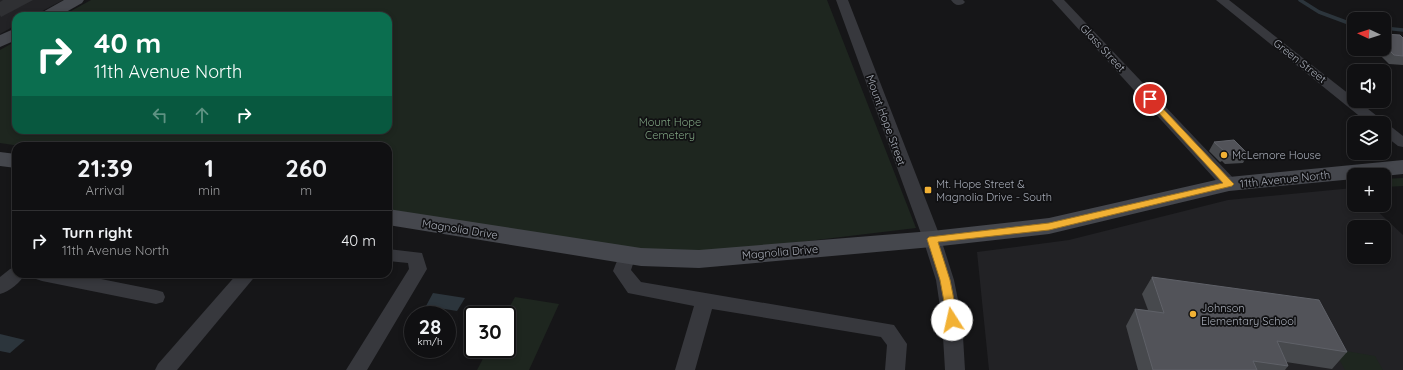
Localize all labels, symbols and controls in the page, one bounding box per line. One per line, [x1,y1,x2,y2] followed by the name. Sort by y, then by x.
[1347,12,1391,56] north arrow
[1347,12,1391,264] map controls
[1077,21,1129,75] street label: Glass Street
[94,25,161,60] text: 40 m
[28,28,80,80] icon: right
[1271,36,1330,86] street label: Green Street
[94,60,242,83] text: 11th Avenue North
[1347,64,1391,108] button: sound
[863,73,909,168] street label: Mount Hope Street
[1133,82,1167,116] pin
[1139,88,1161,110] icon: arrive
[149,104,171,126] icon: left
[191,104,213,126] icon: ahead
[233,104,255,126] icon: right
[639,115,701,142] park label: Mount Hope Cemetery
[1347,116,1391,160] button: layers
[1232,148,1321,162] place label: McLemore House
[1219,150,1229,160] marker: McLemore House
[77,153,133,183] text: 21:39
[205,153,214,183] text: 1
[285,153,327,183] text: 260
[1239,167,1331,191] street label: 11th Avenue North
[1347,168,1391,212] button: +
[936,177,1052,204] place label: Mt. Hope Street & Magnolia Drive - South
[86,182,125,198] text: Arrival
[198,182,220,198] text: min
[300,182,312,198] text: m
[923,185,933,195] marker: Mt. Hope Street & Magnolia Drive - South
[421,216,499,242] street label: Magnolia Drive
[1347,220,1391,264] button: −
[62,223,133,242] text: Turn right
[28,230,50,252] icon: right
[341,231,376,250] text: 40 m
[62,242,169,258] text: 11th Avenue North
[741,242,819,262] street label: Magnolia Drive
[931,299,973,341] position arrow
[1201,301,1296,328] place label: Johnson Elementary School
[464,306,516,358] speed limit sign: 30
[1188,309,1198,319] marker: Johnson Elementary School
[419,314,441,339] text: 28
[417,335,443,348] text: km/h

